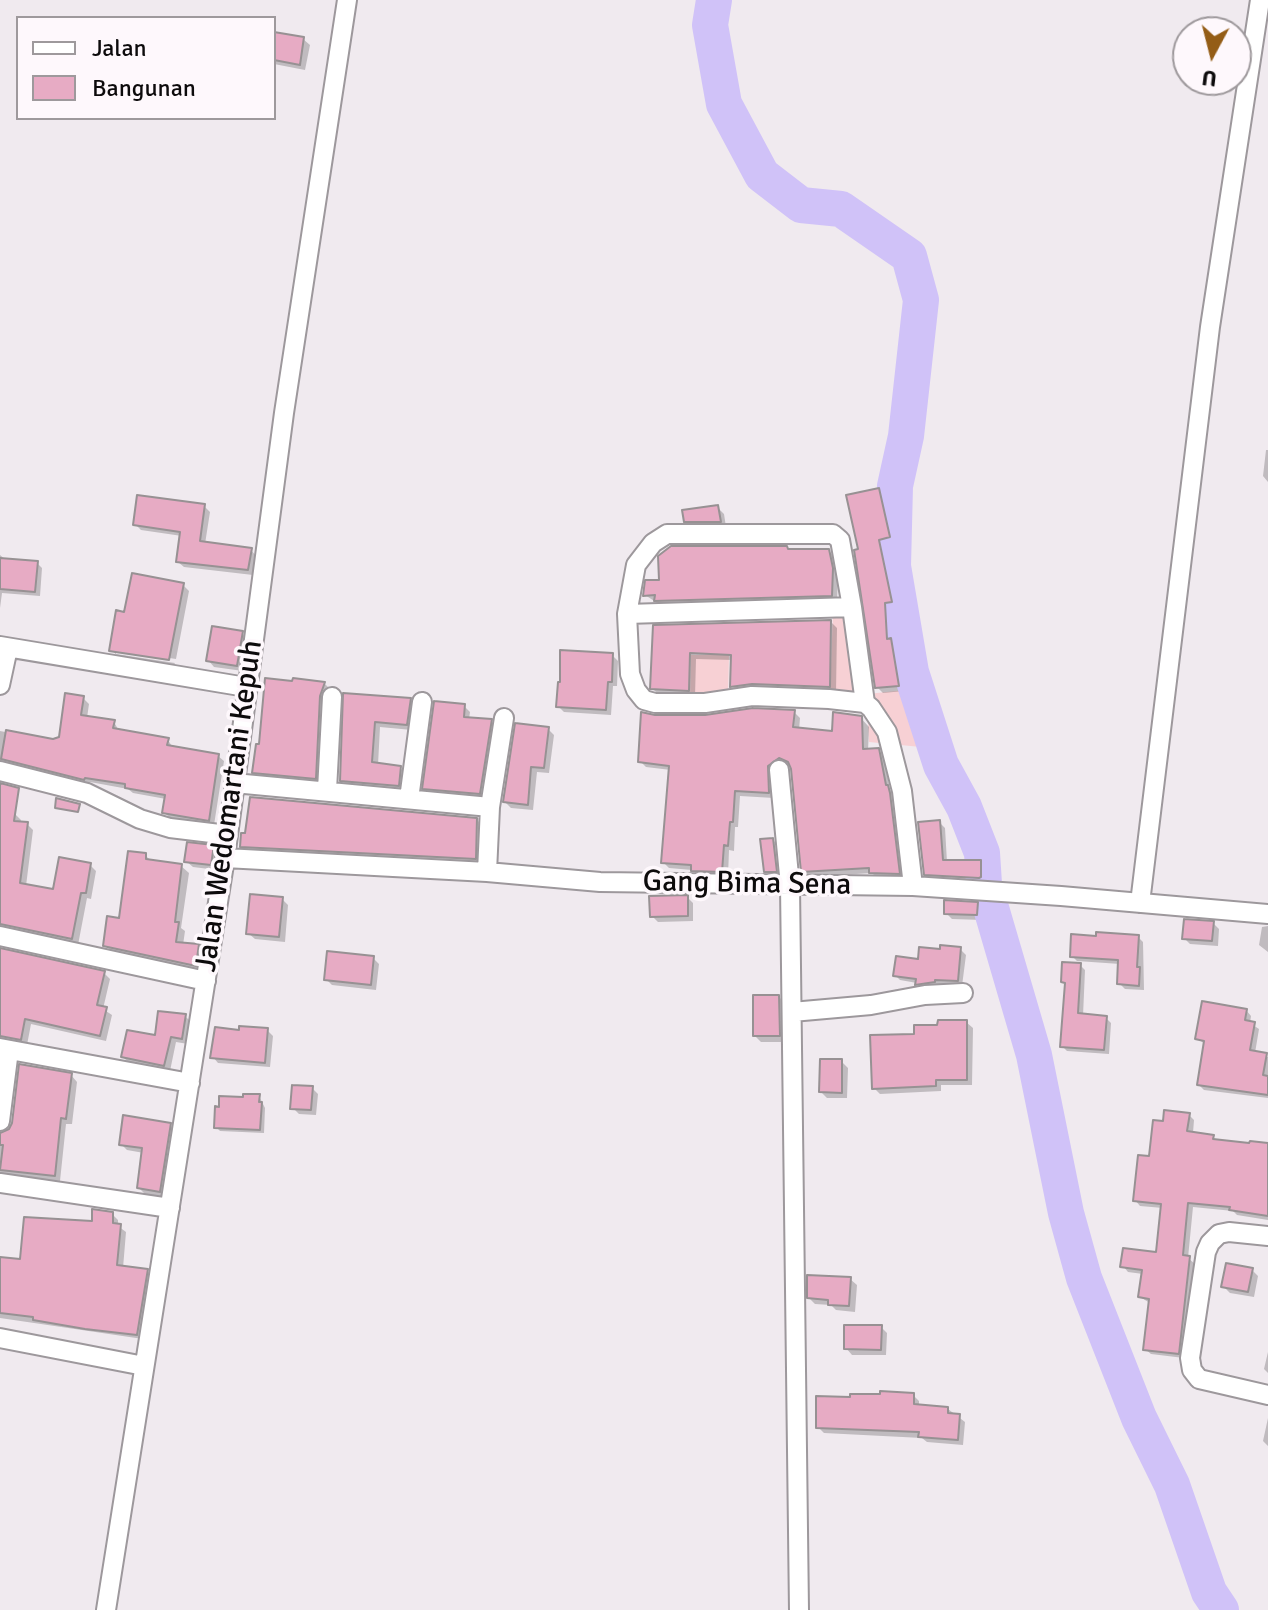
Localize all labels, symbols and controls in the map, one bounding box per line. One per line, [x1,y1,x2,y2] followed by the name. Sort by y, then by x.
[16,16,276,120] legend
[1172,16,1252,96] north arrow
[92,33,147,63] text: Jalan
[1200,64,1218,93] text: U
[92,73,196,103] text: Bangunan
[189,638,271,974] street label: Jalan Wedomartani Kepuh
[642,864,852,904] street label: Gang Bima Sena

